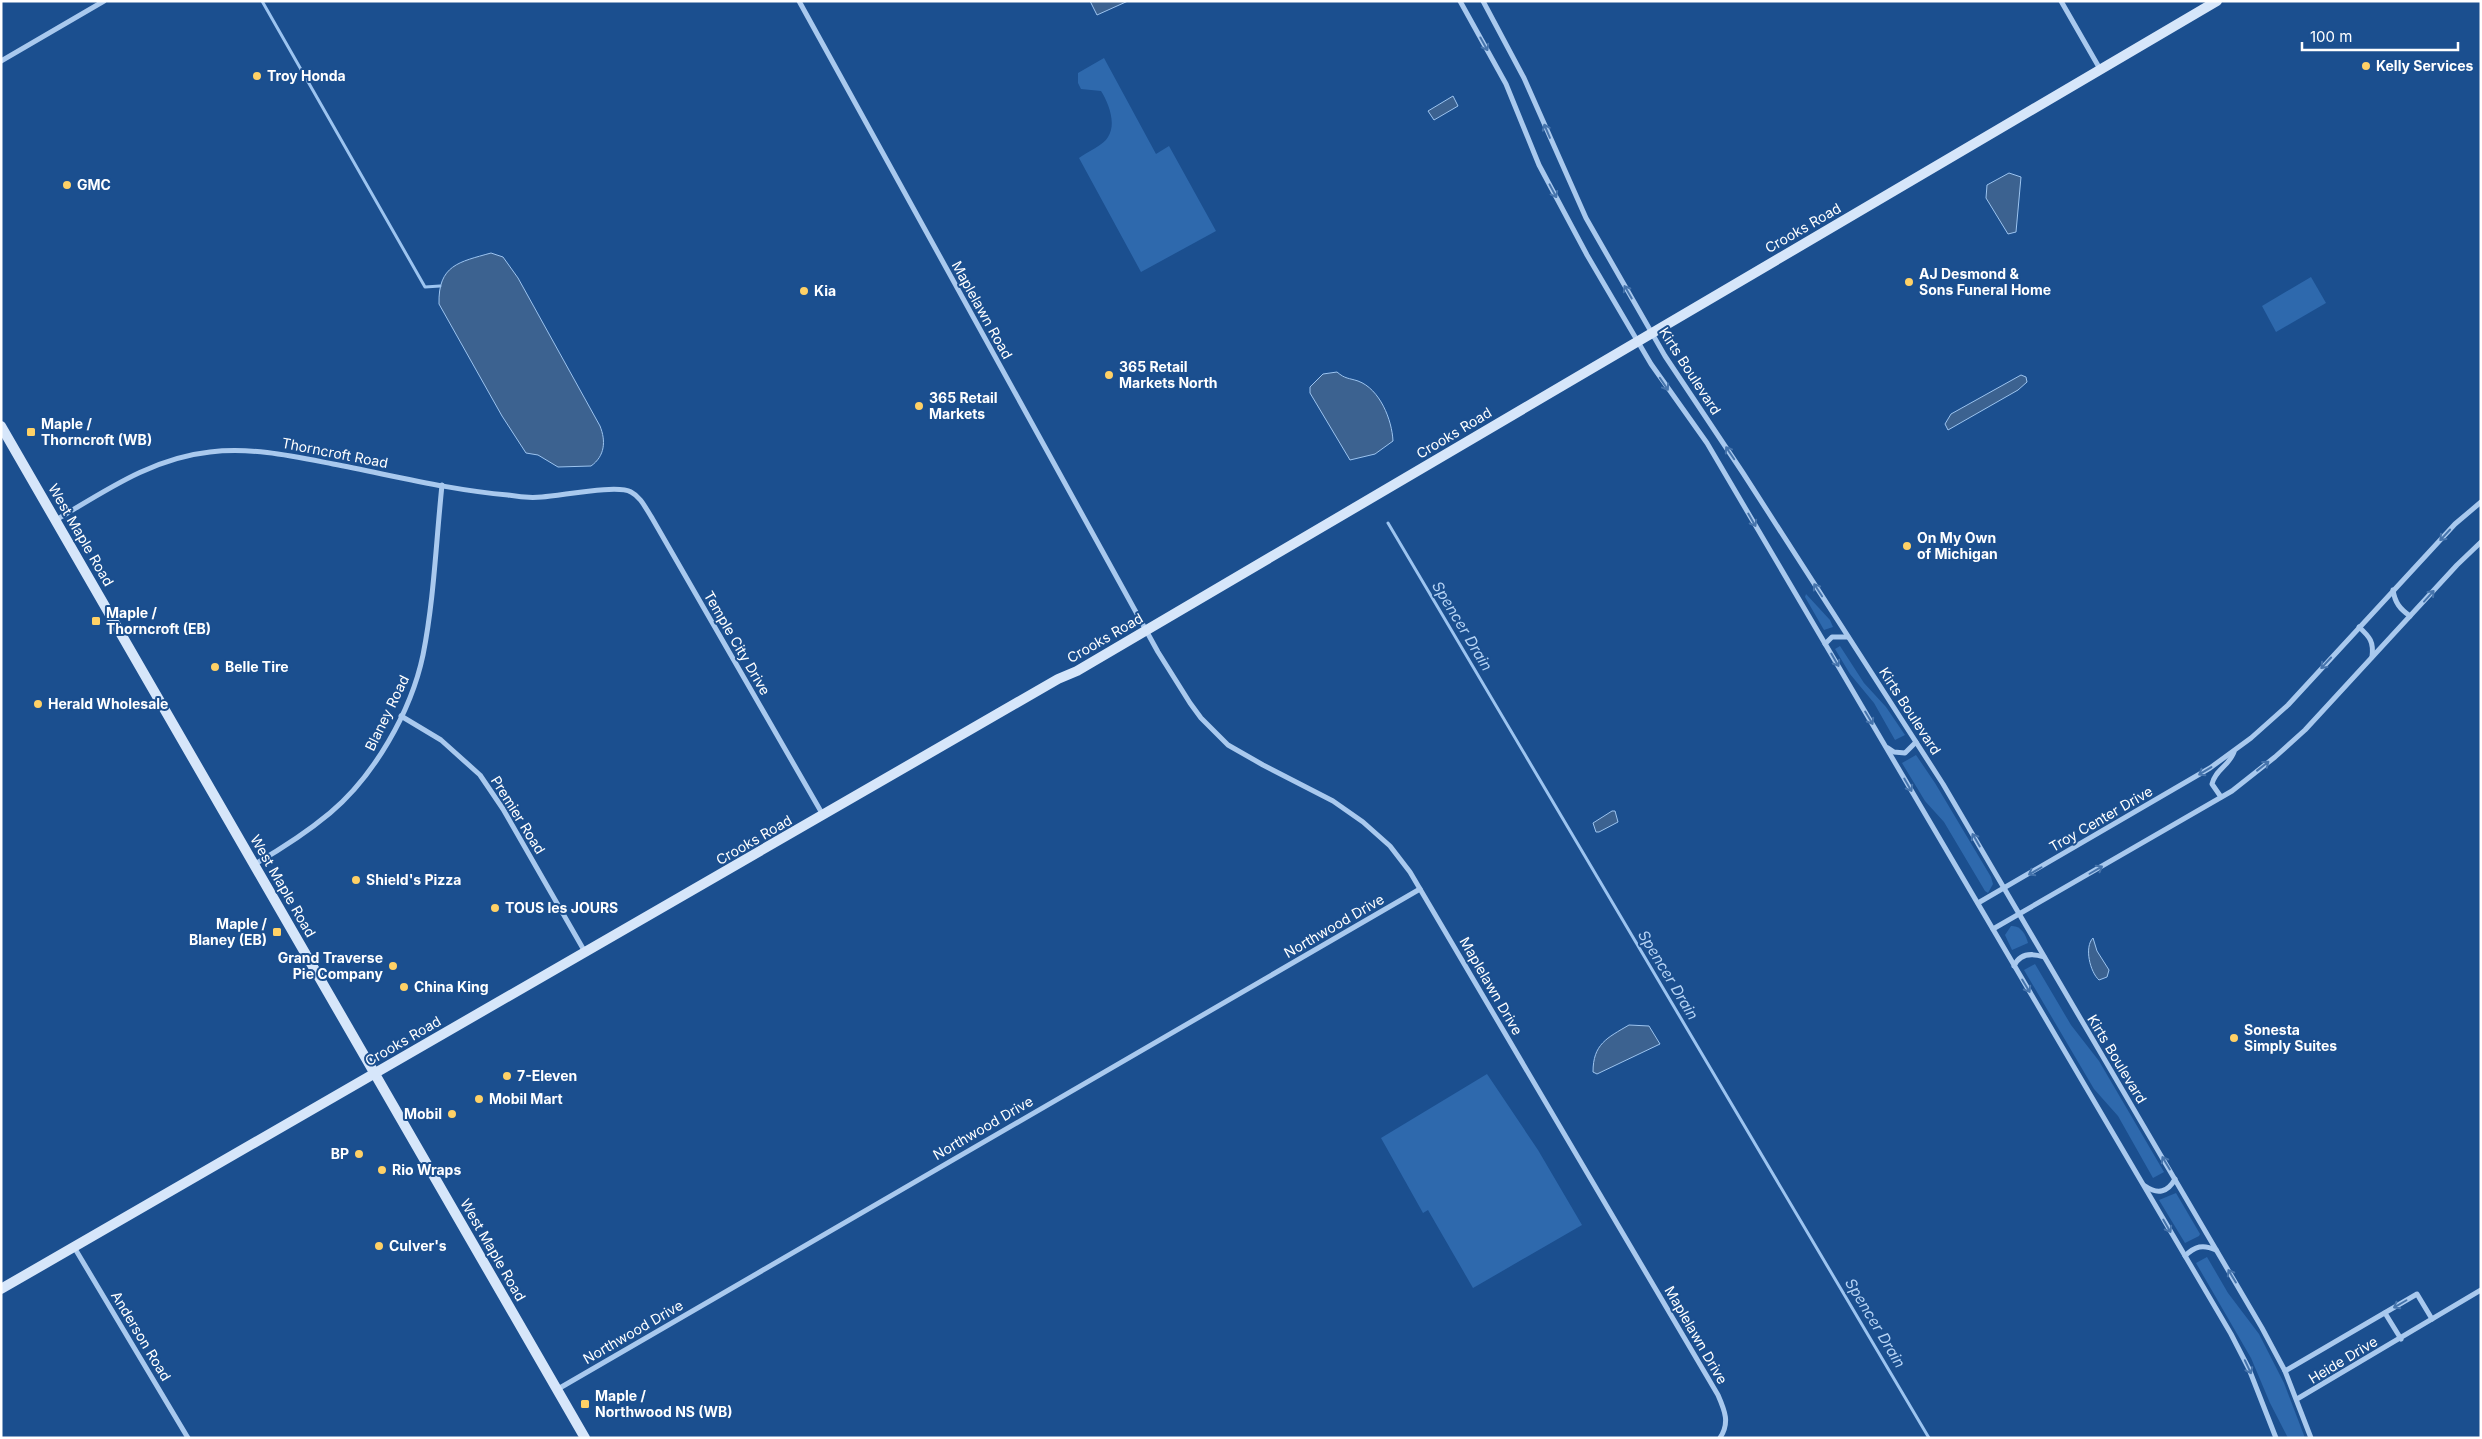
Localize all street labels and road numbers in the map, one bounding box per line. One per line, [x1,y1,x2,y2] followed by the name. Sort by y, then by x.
[1762,199,1844,256] street label: Crooks Road
[949,258,1016,362] street label: Maplelawn Road
[1656,324,1725,418] street label: Kirts Boulevard
[1413,403,1494,462] street label: Crooks Road
[281,434,390,471] street label: Thorncroft Road
[45,480,118,589] street label: West Maple Road
[701,588,774,698] street label: Temple City Drive
[1064,609,1146,666] street label: Crooks Road
[1876,664,1945,758] street label: Kirts Boulevard
[361,672,412,753] street label: Blaney Road
[488,773,549,857] street label: Premier Road
[2046,782,2155,855] street label: Troy Center Drive
[713,811,795,868] street label: Crooks Road
[247,831,320,940] street label: West Maple Road
[1281,890,1387,961] street label: Northwood Drive
[1456,934,1526,1038] street label: Maplelawn Drive
[2084,1011,2151,1106] street label: Kirts Boulevard
[362,1012,444,1069] street label: Crooks Road
[930,1092,1036,1163] street label: Northwood Drive
[457,1195,530,1304] street label: West Maple Road
[1661,1283,1731,1387] street label: Maplelawn Drive
[108,1288,175,1384] street label: Anderson Road
[580,1296,686,1367] street label: Northwood Drive
[2305,1332,2380,1387] street label: Heide Drive

